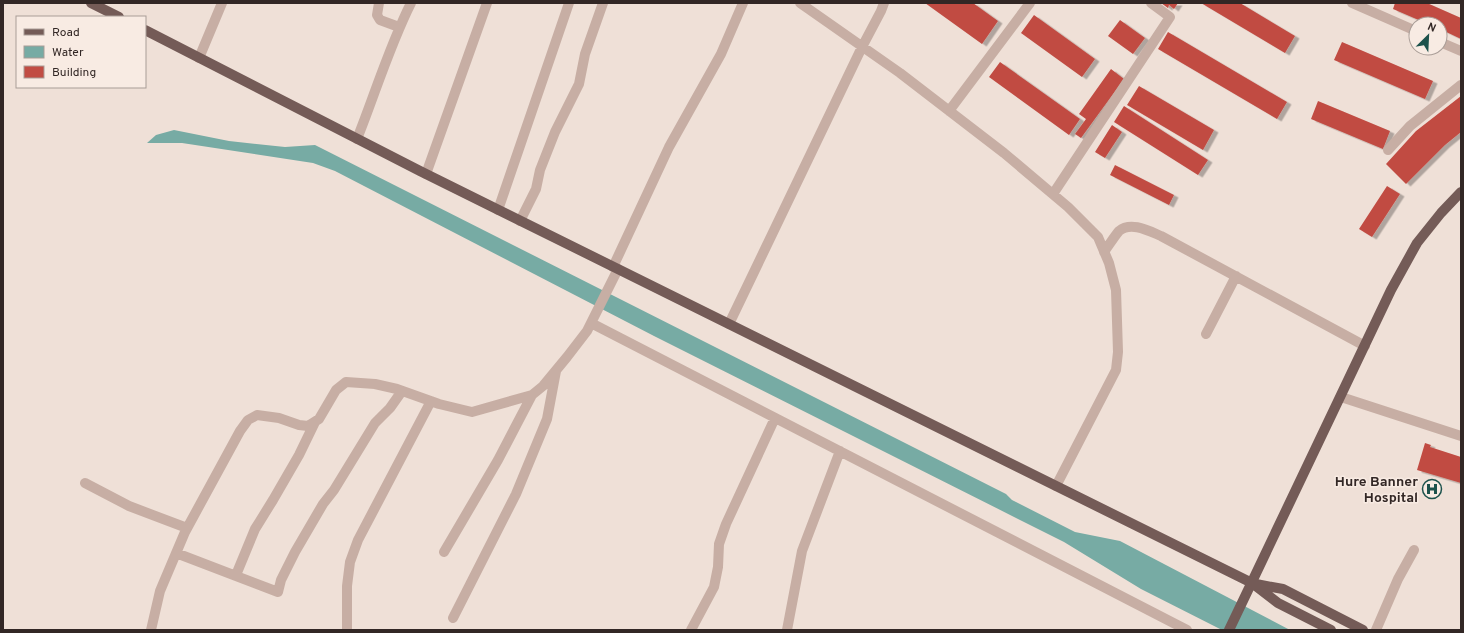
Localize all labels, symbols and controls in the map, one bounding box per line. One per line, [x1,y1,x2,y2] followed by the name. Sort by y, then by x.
[16,16,146,88] legend
[1408,16,1448,56] north arrow
[1425,20,1438,36] text: N
[52,25,80,41] text: Road
[52,45,84,61] text: Water
[52,65,96,81] text: Building
[1335,474,1418,507] place label: Hure Banner Hospital
[1421,478,1443,500] hospital icon: Hure Banner Hospital

